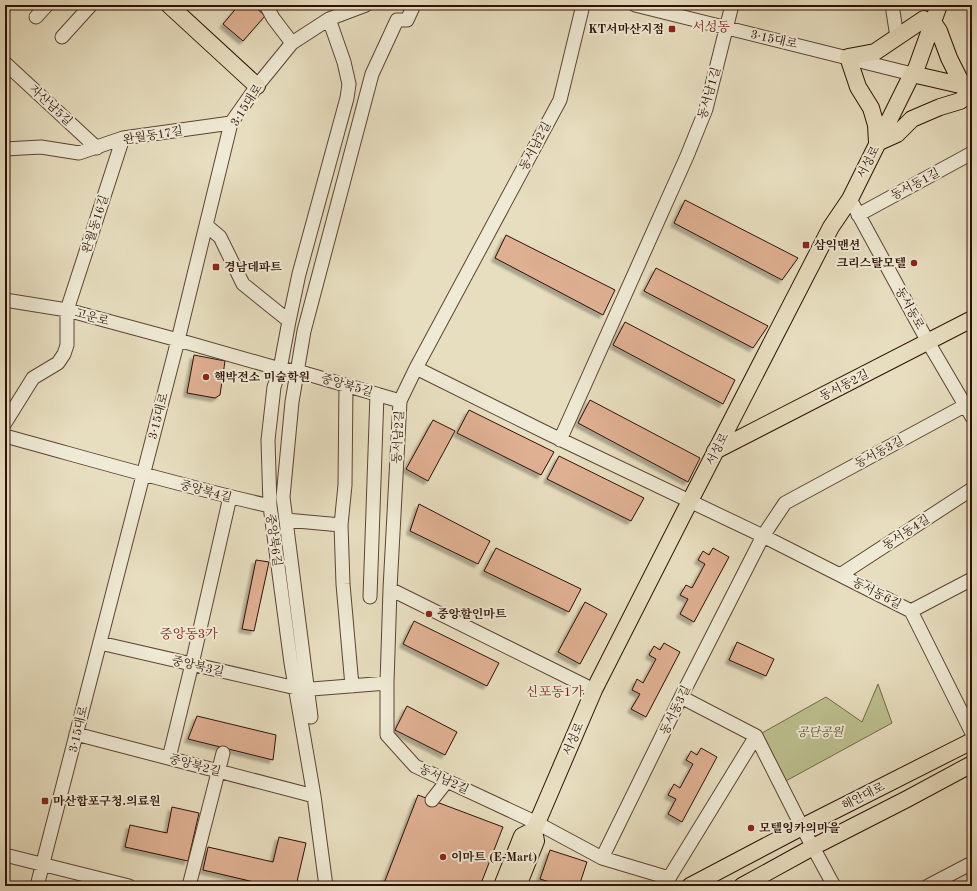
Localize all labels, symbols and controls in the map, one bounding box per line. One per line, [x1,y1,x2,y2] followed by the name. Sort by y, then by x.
[692,20,730,34] district label: 서성동
[588,22,664,36] place label: KT서마산지점
[667,24,677,34] marker: KT서마산지점
[749,28,799,51] street label: 3·15대로
[696,66,723,121] street label: 동서남1길
[27,82,75,128] street label: 자산남5길
[228,82,265,129] street label: 3·15대로
[517,120,554,173] street label: 동서남2길
[122,124,184,147] street label: 완월동17길
[855,143,882,181] street label: 서성로
[889,166,942,203] street label: 동서동1길
[80,193,111,255] street label: 완월동16길
[814,238,860,252] place label: 삼익맨션
[801,240,811,250] marker: 삼익맨션
[836,256,906,270] place label: 크리스탈모텔
[909,258,919,268] marker: 크리스탈모텔
[224,260,282,274] place label: 경남데파트
[211,262,221,272] marker: 경남데파트
[893,285,927,332] street label: 동서동로
[73,307,111,328] street label: 고운로
[818,368,871,403] street label: 동서동2길
[214,370,310,384] place label: 핵박전소 미술학원
[319,371,375,399] street label: 중앙북5길
[201,372,211,382] marker: 핵박전소 미술학원
[146,391,171,441] street label: 3·15대로
[391,410,406,464] street label: 동서남2길
[704,430,731,468] street label: 서성로
[853,434,906,471] street label: 동서동3길
[178,477,234,505] street label: 중앙북4길
[880,512,932,552] street label: 동서동4길
[263,513,285,567] street label: 중앙북6길
[850,576,903,611] street label: 동서동6길
[437,607,507,621] place label: 중앙할인마트
[424,609,434,619] marker: 중앙할인마트
[160,627,218,641] district label: 중앙동3가
[170,653,226,679] street label: 중앙북3길
[658,683,693,737] street label: 동서동3길
[526,685,584,699] district label: 신포동1가
[66,704,91,754] street label: 3·15대로
[561,720,586,758] street label: 서성로
[797,725,845,739] park label: 공단공원
[167,751,223,779] street label: 중앙북2길
[417,762,471,797] street label: 동서남2길
[840,780,887,813] street label: 해안대로
[53,794,161,808] place label: 마산합포구청.의료원
[40,796,50,806] marker: 마산합포구청.의료원
[759,821,841,835] place label: 모텔잉카의마을
[746,823,756,833] marker: 모텔잉카의마을
[451,850,537,864] place label: 이마트 (E-Mart)
[438,852,448,862] marker: 이마트 (E-Mart)

